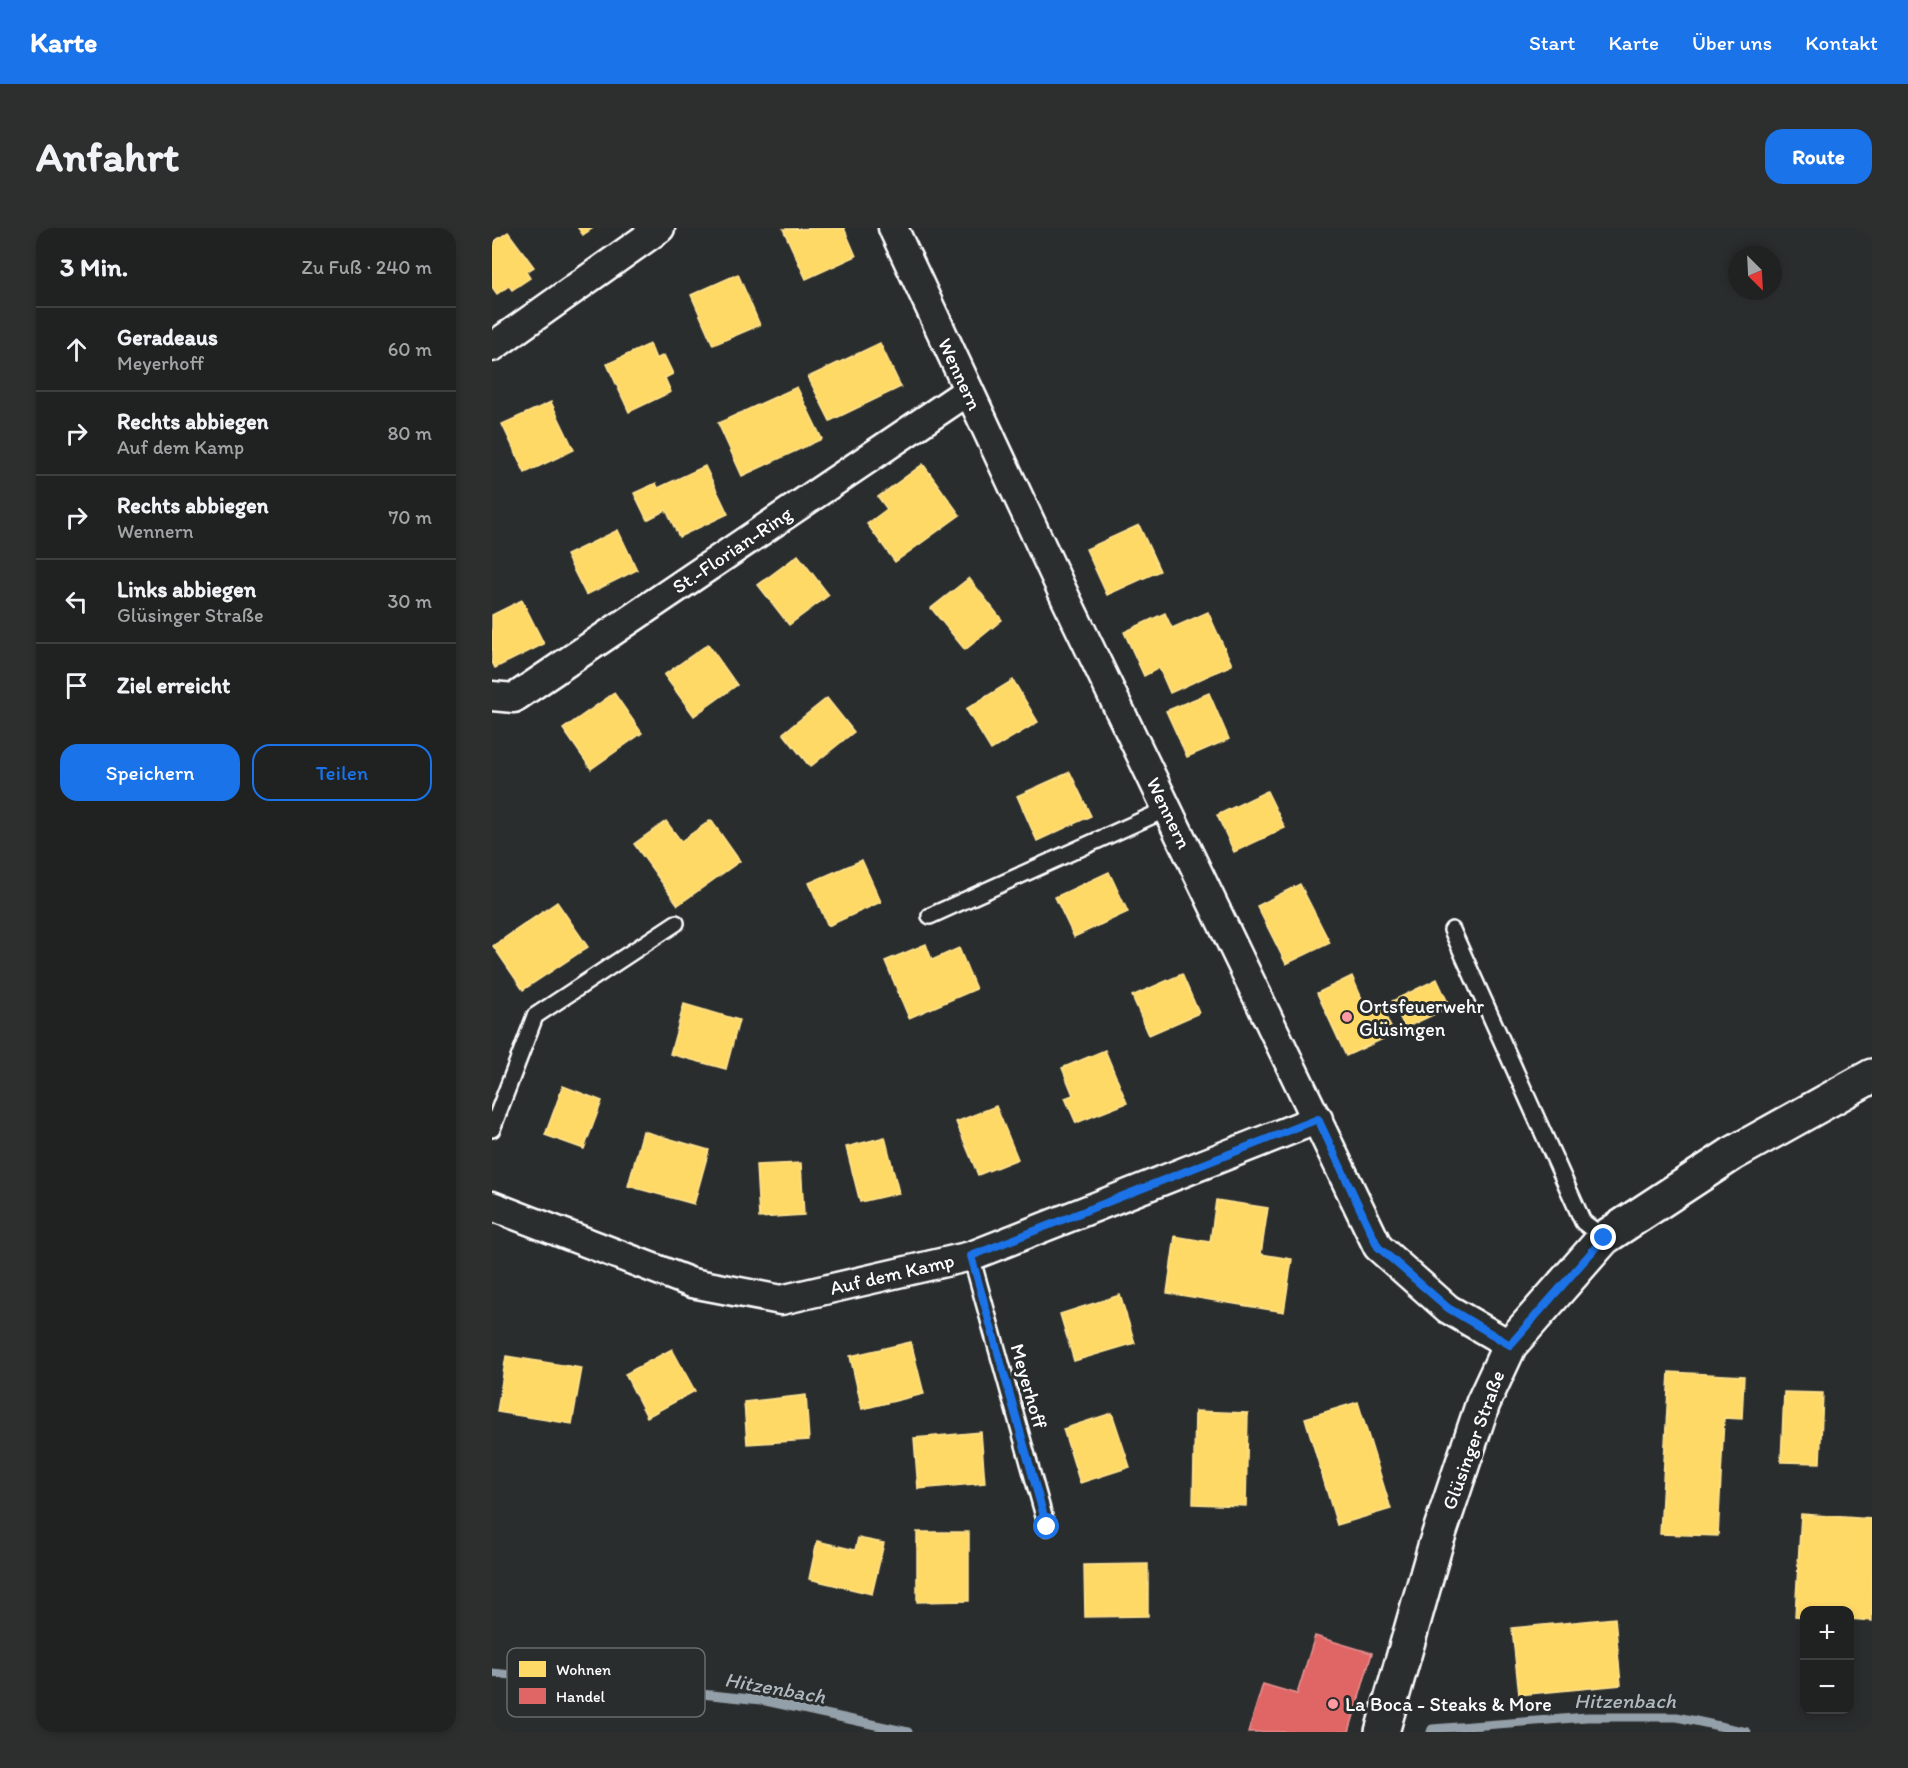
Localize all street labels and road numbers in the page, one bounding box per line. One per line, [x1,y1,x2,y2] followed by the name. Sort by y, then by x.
[933,334,987,414] street label: Wennern
[668,501,797,599] street label: St.-Florian-Ring
[1141,773,1197,853] street label: Wennern
[827,1248,957,1300] street label: Auf dem Kamp
[1005,1341,1053,1432] street label: Meyerhoff
[1437,1367,1509,1513] street label: Glüsinger Straße

